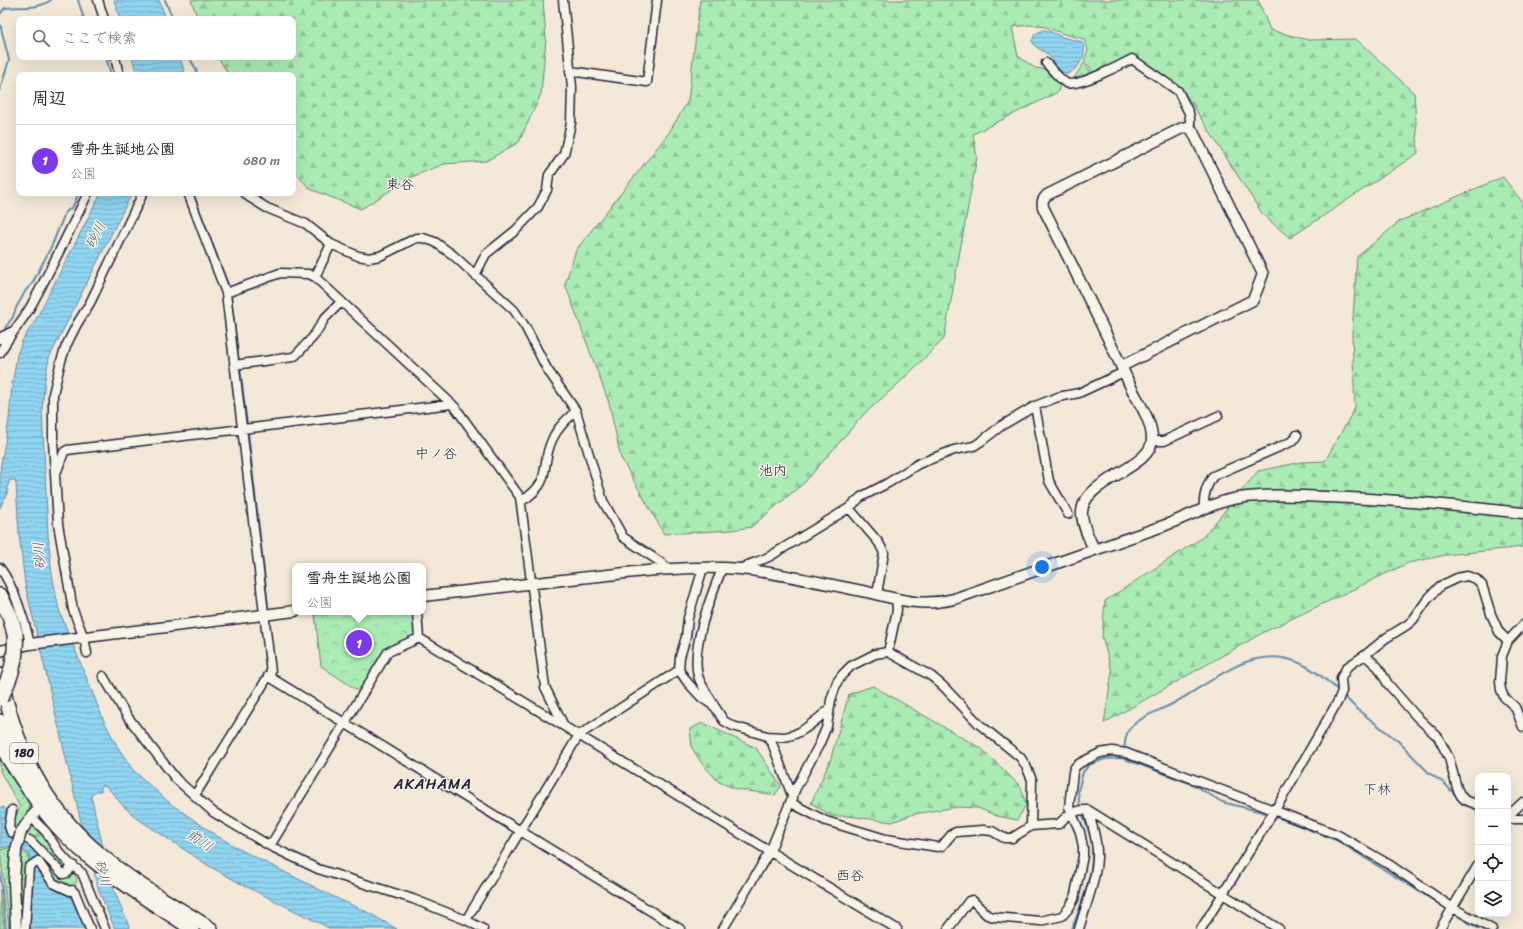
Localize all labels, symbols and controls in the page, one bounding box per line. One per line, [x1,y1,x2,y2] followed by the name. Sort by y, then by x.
[16,16,296,60] search box
[62,25,137,51] text: ここで検索
[30,27,52,49] icon: search
[32,83,66,113] text: 周辺
[70,136,175,162] text: 雪舟生誕地公園
[42,149,48,172] text: 1
[243,149,280,172] text: 680 m
[70,162,96,185] text: 公園
[386,172,414,197] district label: 東谷
[78,217,113,253] water label: 砂川
[415,441,457,466] district label: 中ノ谷
[759,458,787,483] district label: 池内
[26,541,53,571] water label: 砂川
[1032,557,1052,577] your location
[292,563,426,615] popup
[306,565,412,591] text: 雪舟生誕地公園
[306,591,333,614] text: 公園
[346,628,372,658] pin: 1
[10,743,38,763] road number: 180
[393,771,472,797] district label: AKAHAMA
[1475,773,1511,917] map controls
[1475,773,1511,809] button: +
[1363,777,1391,802] district label: 下林
[1475,809,1511,845] button: −
[181,822,218,859] water label: 前川
[1475,845,1511,881] button: locate
[87,857,118,890] water label: 砂川
[836,863,864,888] district label: 西谷
[1475,881,1511,917] button: layers

